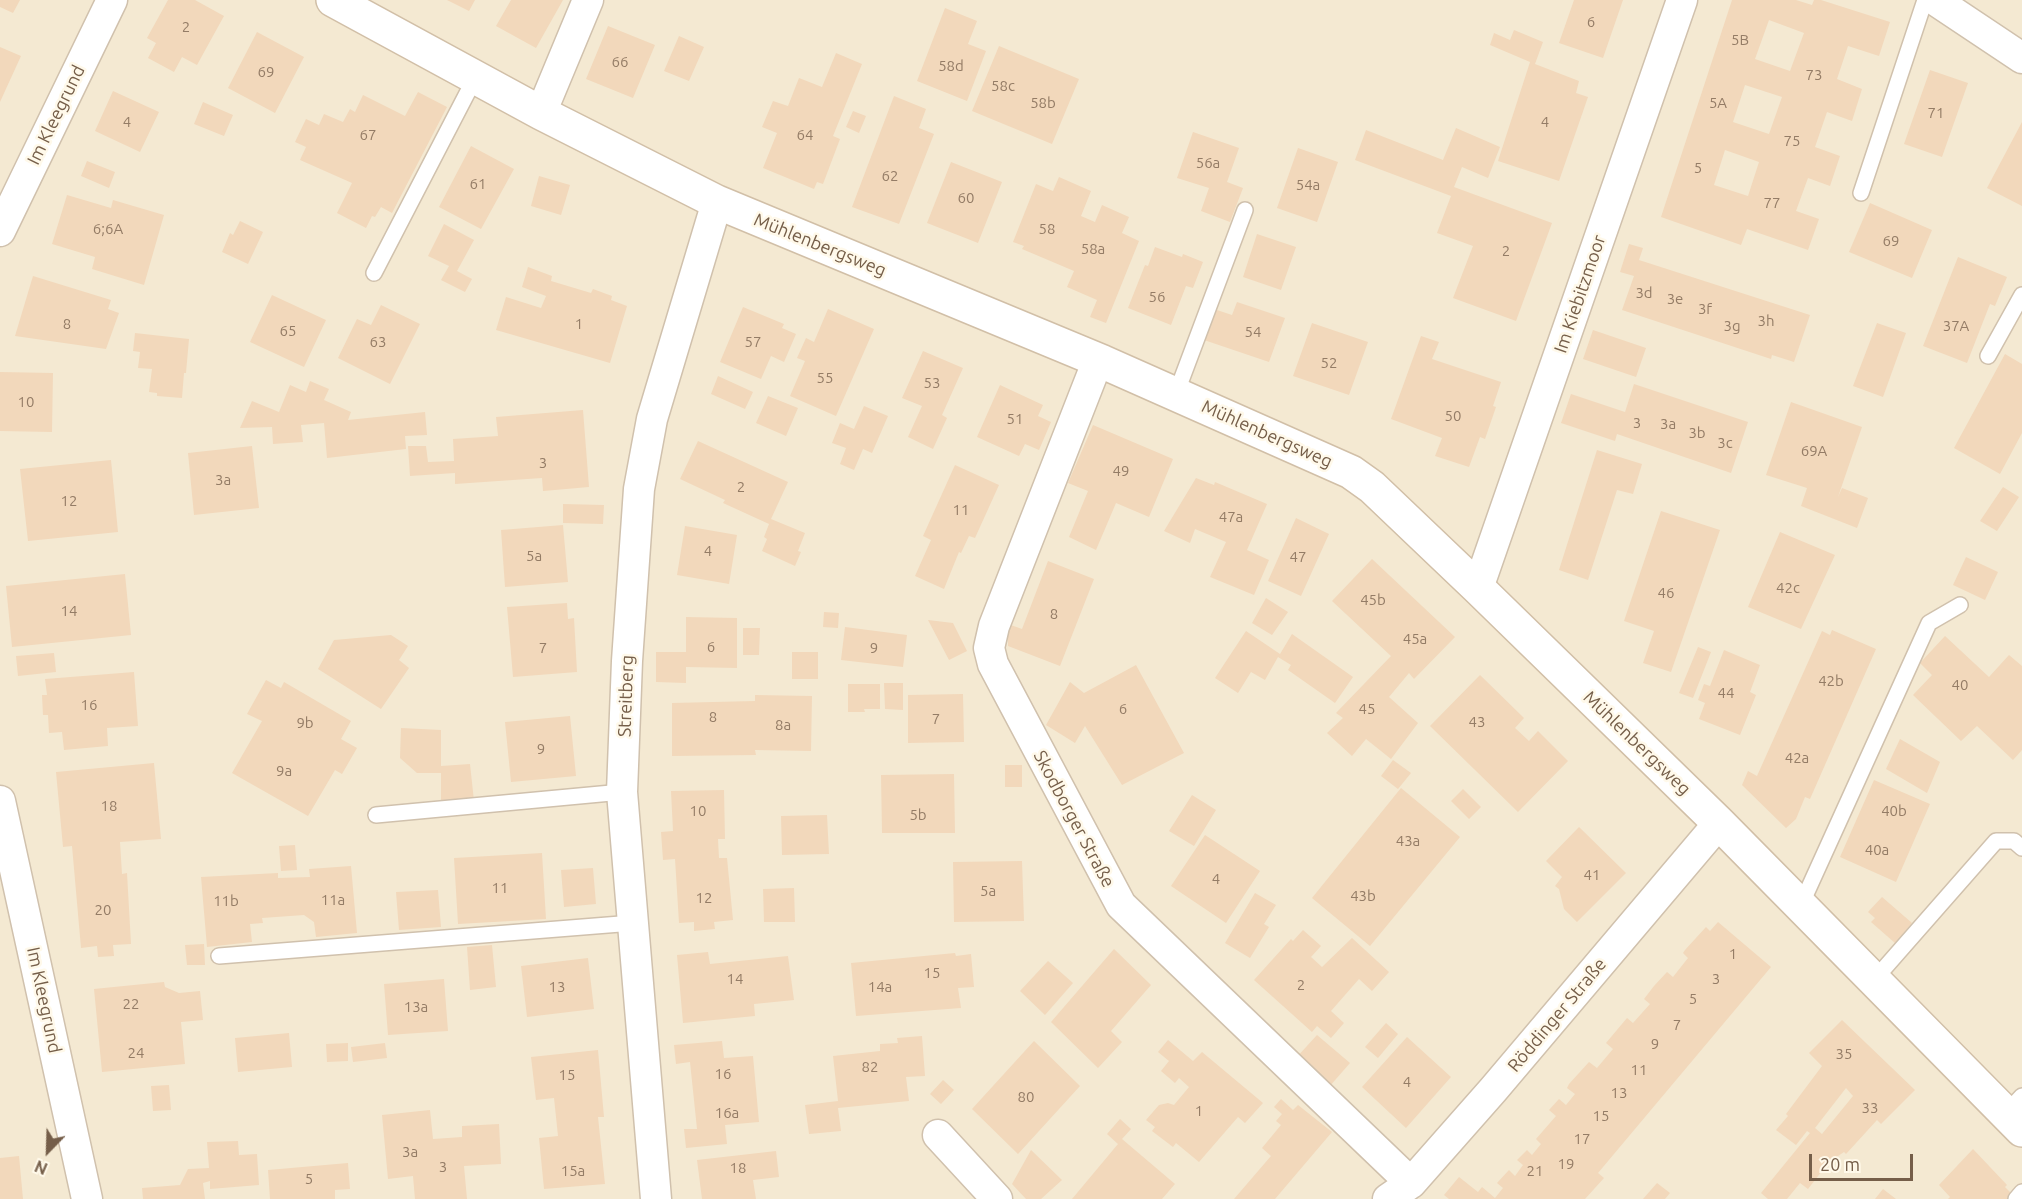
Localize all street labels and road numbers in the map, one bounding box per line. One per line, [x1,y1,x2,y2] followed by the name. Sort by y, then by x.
[23,62,89,168] street label: Im Kleegrund
[751,209,889,281] street label: Mühlenbergsweg
[1550,232,1610,356] street label: Im Kiebitzmoor
[1198,396,1336,472] street label: Mühlenbergsweg
[614,654,638,738] street label: Streitberg
[1579,686,1695,800] street label: Mühlenbergsweg
[1029,747,1119,891] street label: Skodborger Straße
[22,945,66,1055] street label: Im Kleegrund
[1503,954,1611,1076] street label: Röddinger Straße

